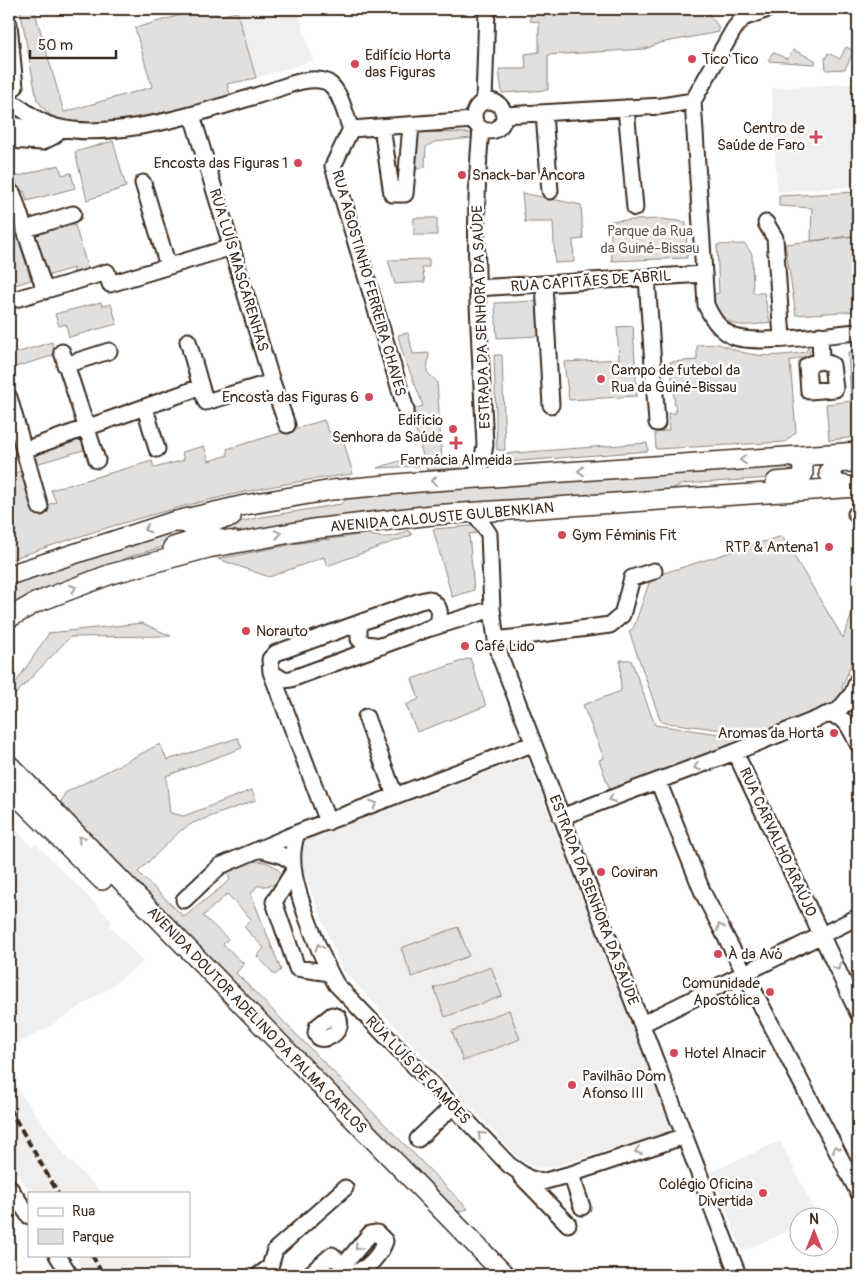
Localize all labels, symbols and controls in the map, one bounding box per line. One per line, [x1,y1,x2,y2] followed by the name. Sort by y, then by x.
[30,28,116,60] scale bar
[38,36,73,55] text: 50 m
[365,46,451,82] place label: Edifício Horta das Figuras
[702,50,759,69] place label: Tico Tico
[686,53,698,65] marker: Tico Tico
[349,58,361,70] marker: Edifício Horta das Figuras
[717,119,806,155] place label: Centro de Saúde de Faro
[809,130,823,144] marker: Centro de Saúde de Faro
[154,154,288,173] place label: Encosta das Figuras 1
[292,157,304,169] marker: Encosta das Figuras 1
[472,166,585,185] place label: Snack-bar Âncora
[327,168,410,398] street label: RUA AGOSTINHO FERREIRA CHAVES
[456,169,468,181] marker: Snack-bar Âncora
[205,186,272,354] street label: RUA LUÍS MASCARENHAS
[468,205,495,429] street label: ESTRADA DA SENHORA DA SAÚDE
[600,222,700,258] park label: Parque da Rua da Guiné-Bissau
[510,266,672,297] street label: RUA CAPITÃES DE ABRIL
[611,361,740,397] place label: Campo de futebol da Rua da Guiné-Bissau
[595,373,607,385] marker: Campo de futebol da Rua da Guiné-Bissau
[222,388,359,407] place label: Encosta das Figuras 6
[363,391,375,403] marker: Encosta das Figuras 6
[332,411,444,447] place label: Edificio Senhora da Saúde
[447,423,459,435] marker: Edificio Senhora da Saúde
[450,437,462,449] marker: Farmácia Almeida
[400,451,512,470] place label: Farmácia Almeida
[739,455,747,466] one-way arrow
[577,466,585,477] one-way arrow
[430,475,438,486] one-way arrow
[329,498,555,537] street label: AVENIDA CALOUSTE GULBENKIAN
[143,523,152,534] one-way arrow
[572,526,678,545] place label: Gym Féminis Fit
[556,529,568,541] marker: Gym Féminis Fit
[273,530,282,540] one-way arrow
[725,538,819,557] place label: RTP & Antena1
[823,541,835,553] marker: RTP & Antena1
[68,584,77,594] one-way arrow
[256,622,308,641] place label: Norauto
[240,625,252,637] marker: Norauto
[475,637,535,656] place label: Café Lido
[459,640,471,652] marker: Café Lido
[718,724,824,743] place label: Aromas da Horta
[828,727,840,739] marker: Aromas da Horta
[693,761,701,771] one-way arrow
[735,765,820,920] street label: RUA CARVALHO ARAÚJO
[545,792,643,1008] street label: ESTRADA DA SENHORA DA SAÚDE
[609,793,617,803] one-way arrow
[369,800,378,810] one-way arrow
[78,836,87,845] one-way arrow
[611,863,658,882] place label: Coviran
[595,866,607,878] marker: Coviran
[143,903,371,1138] street label: AVENIDA DOUTOR ADELINO DA PALMA CARLOS
[716,923,726,932] one-way arrow
[315,943,325,952] one-way arrow
[728,945,783,964] place label: À da Avó
[712,948,724,960] marker: À da Avó
[830,962,841,971] one-way arrow
[682,974,761,1010] place label: Comunidade Apostólica
[764,986,776,998] marker: Comunidade Apostólica
[361,1012,474,1128] street label: RUA LUÍS DE CAMÕES
[684,1044,767,1063] place label: Hotel Alnacir
[668,1047,680,1059] marker: Hotel Alnacir
[582,1067,666,1103] place label: Pavilhão Dom Afonso III
[566,1079,578,1091] marker: Pavilhão Dom Afonso III
[478,1132,487,1141] one-way arrow
[635,1145,643,1155] one-way arrow
[832,1145,842,1154] one-way arrow
[659,1175,753,1211] place label: Colégio Oficina Divertida
[757,1187,769,1199] marker: Colégio Oficina Divertida
[28,1192,190,1256] legend
[72,1202,95,1221] text: Rua
[790,1206,840,1256] north arrow
[809,1211,819,1228] text: N
[72,1228,115,1247] text: Parque
[355,1241,364,1250] one-way arrow

